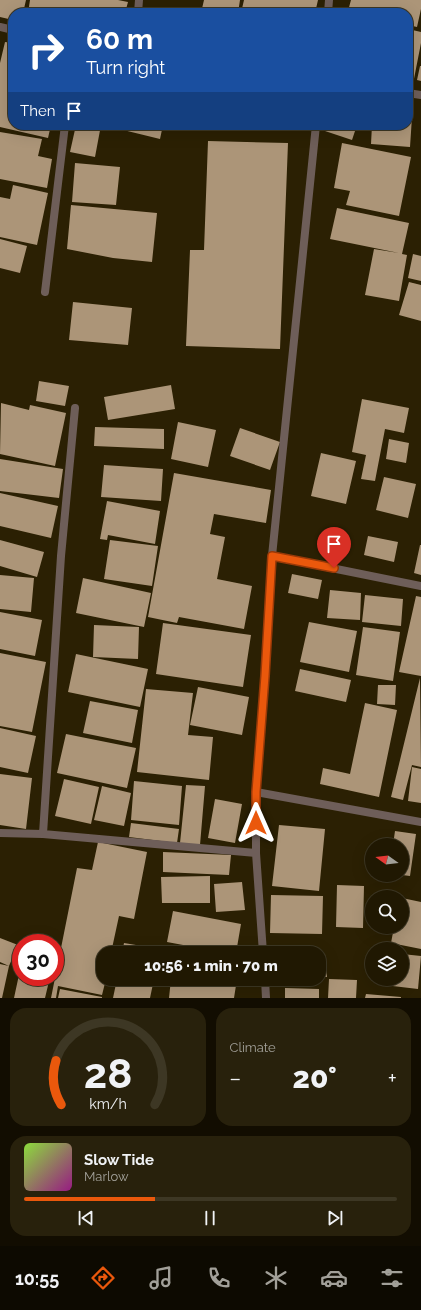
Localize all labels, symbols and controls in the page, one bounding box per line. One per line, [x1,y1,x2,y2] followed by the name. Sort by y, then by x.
[86,23,153,56] text: 60 m
[20,24,72,76] icon: right
[86,57,165,78] text: Turn right
[63,100,85,122] icon: arrive
[20,102,55,120] text: Then
[317,527,351,568] pin
[323,533,345,555] icon: arrive
[235,802,277,844] position arrow
[365,838,409,882] north arrow
[365,838,409,986] map controls
[365,890,409,934] button: search
[12,934,64,986] speed limit sign: 30
[365,942,409,986] button: layers
[144,957,278,975] text: 10:56 · 1 min · 70 m
[230,1040,276,1055] text: Climate
[83,1049,132,1098] text: 28
[293,1060,337,1095] text: 20°
[230,1065,241,1091] text: −
[388,1065,397,1091] text: +
[89,1096,127,1112] text: km/h
[84,1151,154,1169] text: Slow Tide
[84,1169,129,1184] text: Marlow
[75,1207,97,1229] icon: previous
[199,1207,221,1229] icon: pause
[324,1207,346,1229] icon: next
[89,1264,117,1292] icon: directions
[147,1264,175,1292] icon: music
[205,1264,233,1292] icon: phone
[262,1264,290,1292] icon: climate
[320,1264,348,1292] icon: car
[378,1264,406,1292] icon: filters
[15,1268,59,1289] text: 10:55

